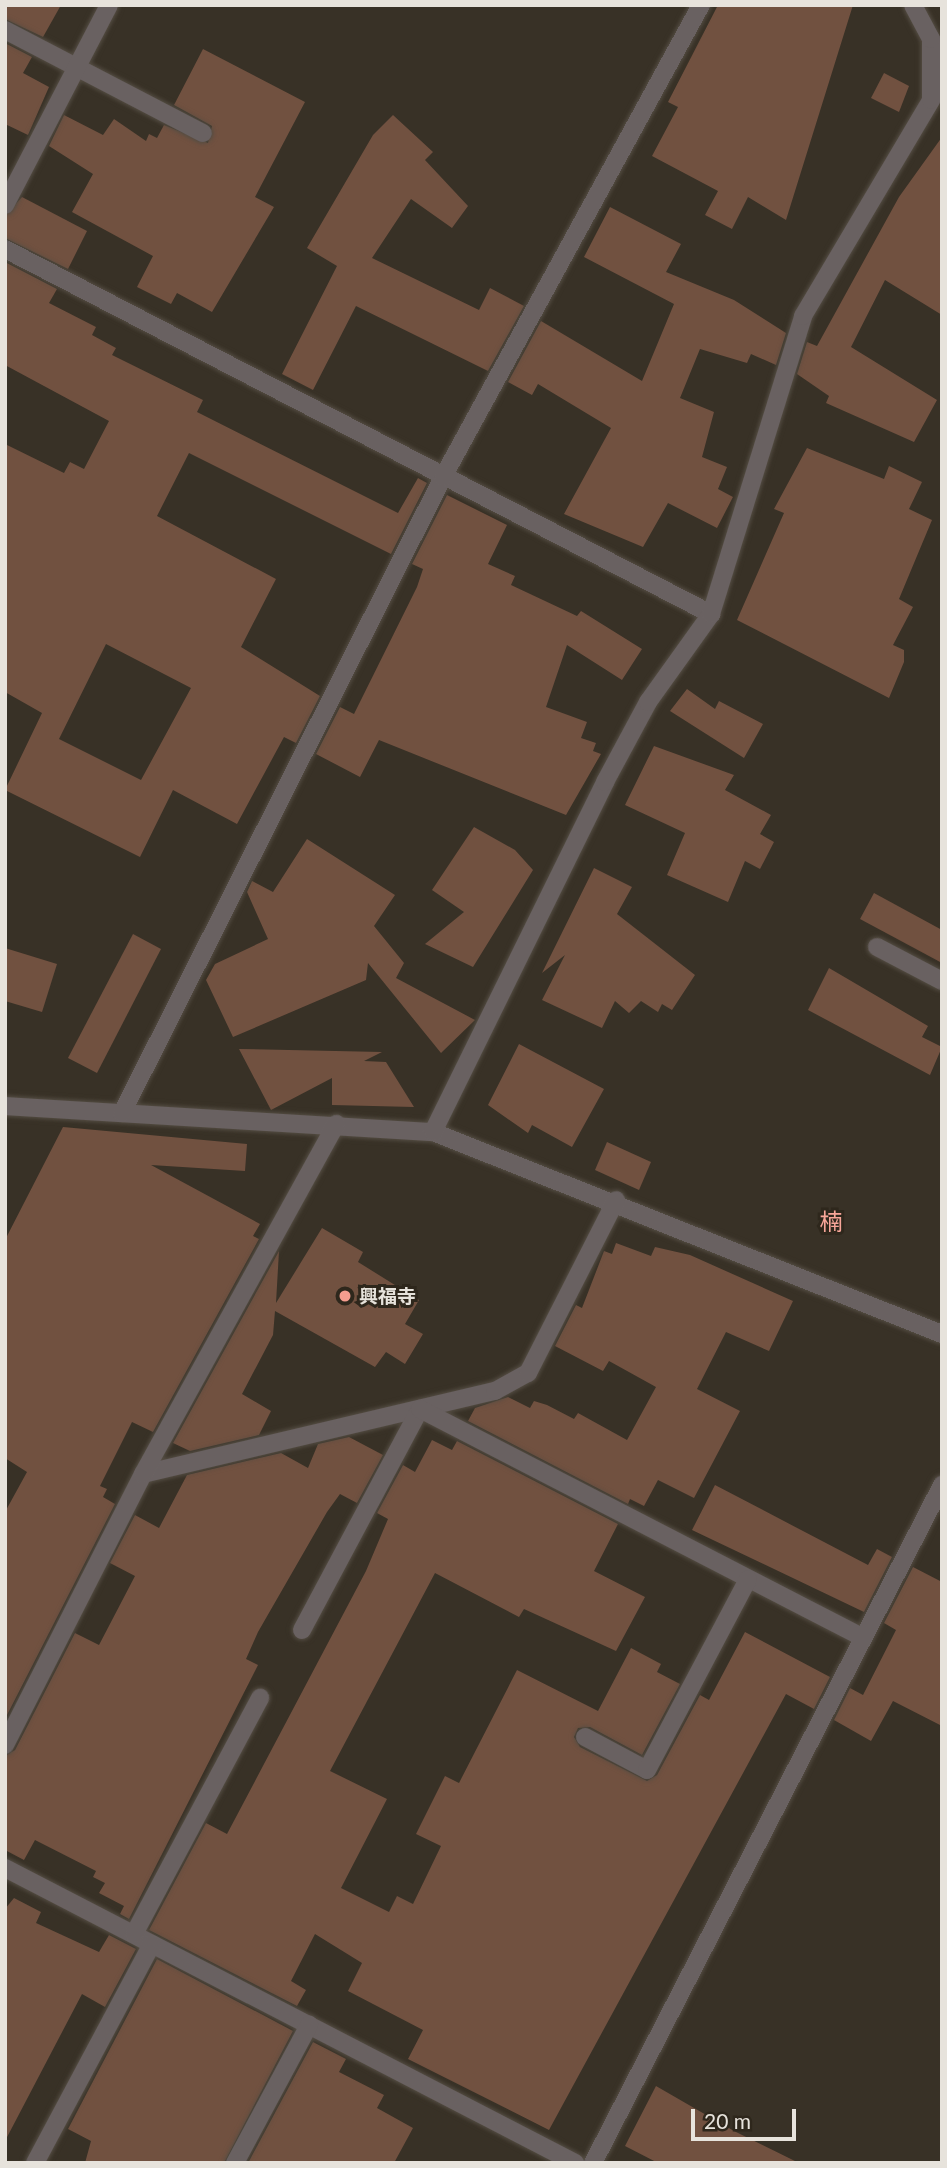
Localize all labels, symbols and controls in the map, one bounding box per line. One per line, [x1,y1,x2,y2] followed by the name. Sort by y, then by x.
[820,1207,842,1235] district label: 楠
[359,1285,416,1307] place label: 興福寺
[337,1288,353,1304] marker: 興福寺
[695,2094,800,2138] scale bar
[704,2108,751,2133] text: 20 m

